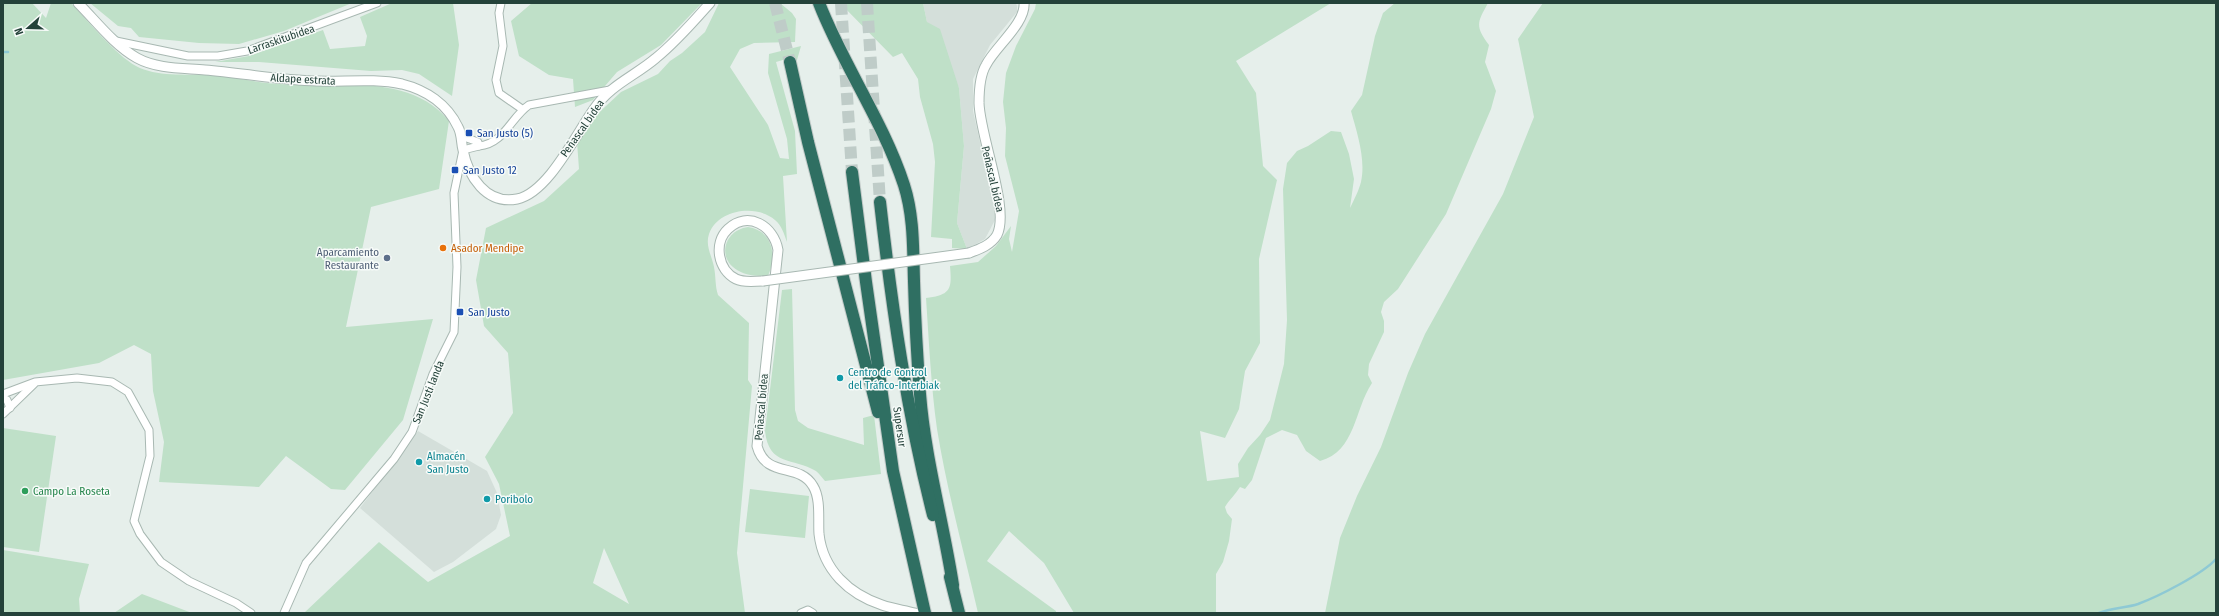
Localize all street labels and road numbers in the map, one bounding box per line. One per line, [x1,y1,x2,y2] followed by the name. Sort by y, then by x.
[246,22,316,57] street label: Larraskitubidea
[270,71,336,88] street label: Aldape estrata
[558,97,607,160] street label: Peñascal bidea
[979,145,1006,213] street label: Peñascal bidea
[410,359,447,426] street label: San Justi landa
[752,373,771,441] street label: Peñascal bidea
[890,406,909,448] street label: Supersur

